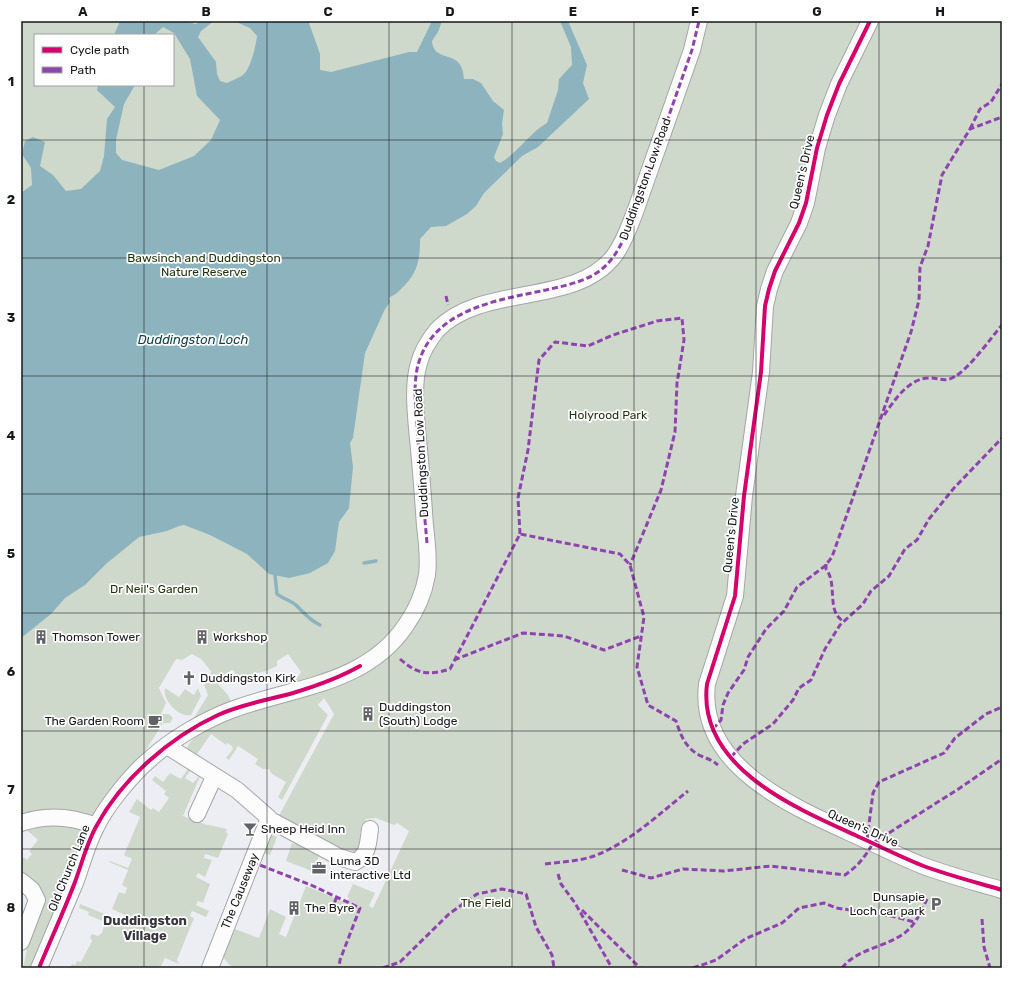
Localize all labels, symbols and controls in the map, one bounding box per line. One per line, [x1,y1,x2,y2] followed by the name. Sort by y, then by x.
[78,4,88,19] text: A
[201,4,211,19] text: B
[323,4,333,19] text: C
[445,4,455,19] text: D
[569,4,577,19] text: E
[691,4,699,19] text: F
[812,4,822,19] text: G
[935,4,945,19] text: H
[34,34,174,86] legend
[70,43,129,57] text: Cycle path
[70,63,96,77] text: Path
[8,74,14,89] text: 1
[616,116,674,242] street label: Duddingston Low Road
[787,133,817,211] street label: Queen's Drive
[7,192,15,207] text: 2
[127,251,281,279] park label: Bawsinch and Duddingston Nature Reserve
[7,310,16,325] text: 3
[138,332,248,348] water label: Duddingston Loch
[411,388,431,518] street label: Duddingston Low Road
[569,408,648,422] park label: Holyrood Park
[7,428,16,443] text: 4
[720,496,742,574] street label: Queen's Drive
[7,546,15,561] text: 5
[110,582,198,596] park label: Dr Neil's Garden
[33,629,49,645] building icon: Thomson Tower
[194,629,210,645] building icon: Workshop
[52,630,140,644] place label: Thomson Tower
[213,630,267,644] place label: Workshop
[7,664,16,679] text: 6
[181,670,197,686] church icon: Duddingston Kirk
[200,671,297,685] place label: Duddingston Kirk
[379,700,458,728] place label: Duddingston (South) Lodge
[360,706,376,722] building icon: Duddingston (South) Lodge
[147,713,163,729] cafe icon: The Garden Room
[45,714,144,728] place label: The Garden Room
[7,782,15,797] text: 7
[825,806,901,850] street label: Queen's Drive
[242,821,258,837] bar icon: Sheep Heid Inn
[45,822,93,913] street label: Old Church Lane
[261,822,345,836] place label: Sheep Heid Inn
[218,851,262,931] street label: The Causeway
[330,854,411,882] place label: Luma 3D interactive Ltd
[311,860,327,876] office icon: Luma 3D interactive Ltd
[850,890,926,918] place label: Dunsapie Loch car park
[461,896,511,910] park label: The Field
[928,896,944,912] parking icon: Dunsapie Loch car park
[7,900,16,915] text: 8
[286,900,302,916] building icon: The Byre
[305,901,355,915] place label: The Byre
[103,913,187,943] district label: Duddingston Village

